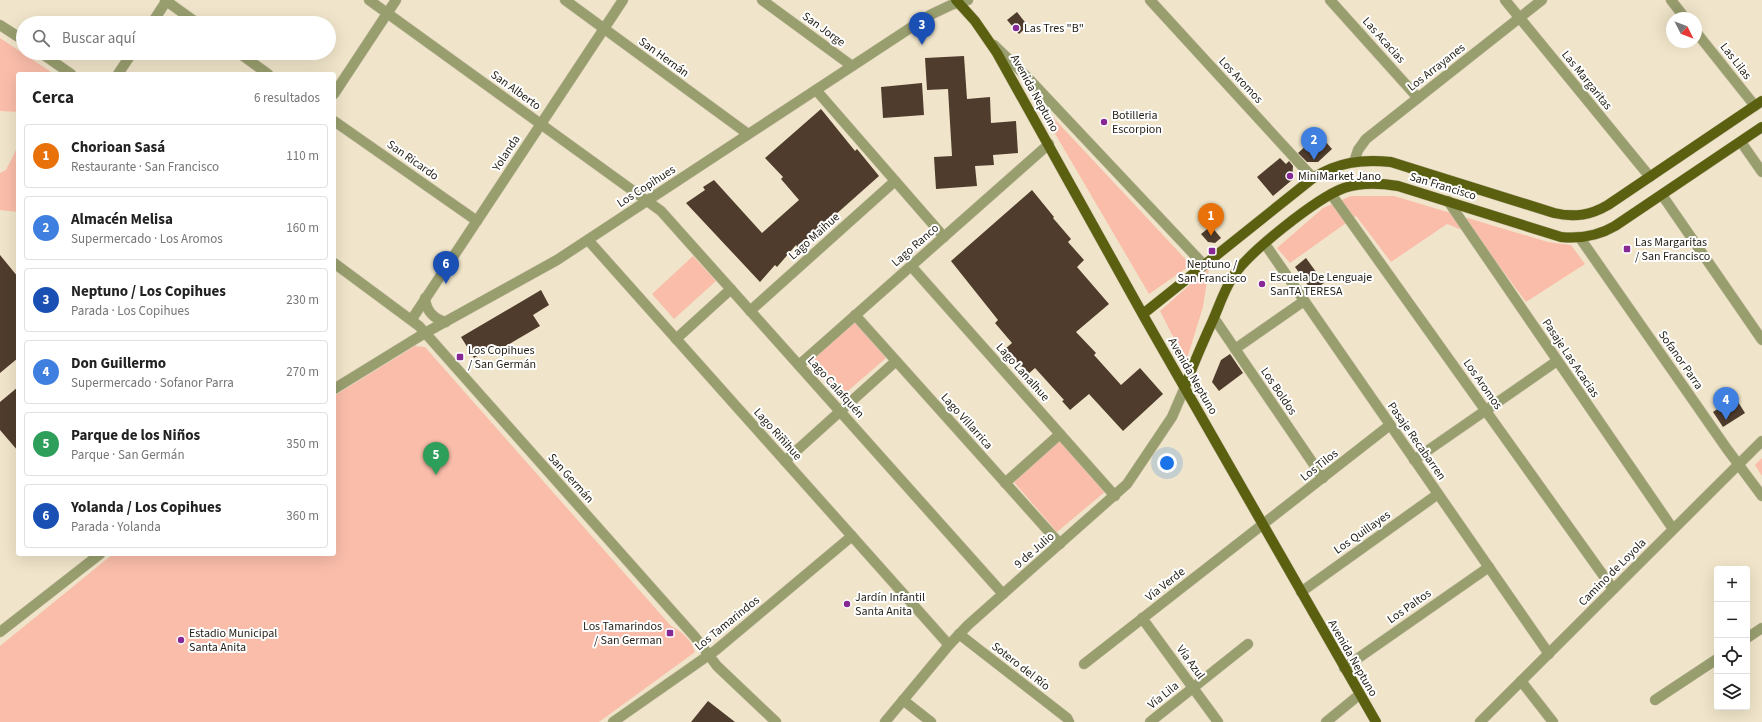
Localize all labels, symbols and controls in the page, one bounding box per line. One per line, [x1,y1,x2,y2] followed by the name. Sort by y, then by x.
[799,8,849,51] street label: San Jorge
[909,12,935,45] pin: 3
[1666,12,1702,48] north arrow
[1358,14,1409,67] street label: Las Acacias
[16,16,336,60] search box
[1024,20,1084,37] place label: Las Tres "B"
[1011,23,1021,33] marker: Las Tres "B"
[30,27,52,49] icon: search
[62,28,135,49] text: Buscar aquí
[635,33,692,81] street label: San Hernán
[1404,39,1469,95] street label: Los Arrayanes
[1716,39,1755,83] street label: Las Lilas
[1557,47,1616,114] street label: Las Margaritas
[1006,51,1063,135] street label: Avenida Neptuno
[1215,53,1267,107] street label: Los Aromos
[487,66,544,114] street label: San Alberto
[32,86,74,110] text: Cerca
[254,89,320,107] text: 6 resultados
[1112,107,1162,138] place label: Botilleria Escorpion
[1099,117,1109,127] marker: Botilleria Escorpion
[1301,127,1327,160] pin: 2
[488,132,524,176] street label: Yolanda
[383,136,442,185] street label: San Ricardo
[71,137,165,158] text: Chorioan Sasá
[43,147,49,165] text: 1
[286,147,319,165] text: 110 m
[71,158,219,176] text: Restaurante · San Francisco
[614,161,679,212] street label: Los Copihues
[1298,168,1381,185] place label: MiniMarket Jano
[1407,168,1478,205] street label: San Francisco
[1285,171,1295,181] marker: MiniMarket Jano
[1198,203,1224,236] pin: 1
[71,209,173,230] text: Almacén Melisa
[785,209,844,264] street label: Lago Maihue
[43,219,49,237] text: 2
[286,219,319,237] text: 160 m
[888,220,943,271] street label: Lago Ranco
[71,230,223,248] text: Supermercado · Los Aromos
[1635,234,1710,265] place label: Las Margaritas / San Francisco
[1622,244,1632,254] marker: Las Margaritas / San Francisco
[1207,246,1217,256] marker: Neptuno / San Francisco
[433,251,459,284] pin: 6
[1178,256,1246,287] place label: Neptuno / San Francisco
[1270,269,1372,300] place label: Escuela De Lenguaje SanTA TERESA
[1257,279,1267,289] marker: Escuela De Lenguaje SanTA TERESA
[71,281,226,302] text: Neptuno / Los Copihues
[43,291,49,309] text: 3
[286,291,319,309] text: 230 m
[71,302,189,320] text: Parada · Los Copihues
[1538,316,1603,401] street label: Pasaje Las Acacias
[1654,327,1707,393] street label: Sofanor Parra
[1164,335,1222,418] street label: Avenida Neptuno
[992,339,1053,405] street label: Lago Lanalhue
[468,342,536,373] place label: Los Copihues / San Germán
[455,352,465,362] marker: Los Copihues / San Germán
[71,353,166,374] text: Don Guillermo
[803,353,868,422] street label: Lago Calafquén
[1459,356,1506,413] street label: Los Aromos
[43,363,49,381] text: 4
[286,363,319,381] text: 270 m
[1256,364,1301,419] street label: Los Boldos
[71,374,234,392] text: Supermercado · Sofanor Parra
[1713,387,1739,420] pin: 4
[937,389,997,453] street label: Lago Villarrica
[1383,399,1450,484] street label: Pasaje Recabarren
[750,405,806,464] street label: Lago Riñihue
[71,425,200,446] text: Parque de los Niños
[43,435,49,453] text: 5
[286,435,319,453] text: 350 m
[423,442,449,475] pin: 5
[1297,445,1342,485] street label: Los Tilos
[71,446,185,464] text: Parque · San Germán
[544,450,598,507] street label: San Germán
[1157,453,1177,473] your location
[71,497,221,518] text: Yolanda / Los Copihues
[43,507,49,525] text: 6
[286,507,319,525] text: 360 m
[1330,507,1394,558] street label: Los Quillayes
[71,518,161,536] text: Parada · Yolanda
[1011,528,1058,573] street label: 9 de Julio
[1575,535,1650,610] street label: Camino de Loyola
[1142,563,1189,605] street label: Vía Verde
[1714,566,1750,710] map controls
[1714,566,1750,602] button: +
[1384,585,1435,628] street label: Los Paltos
[855,589,925,620] place label: Jardín Infantil Santa Anita
[691,592,763,655] street label: Los Tamarindos
[842,599,852,609] marker: Jardín Infantil Santa Anita
[1714,602,1750,638] button: −
[1324,617,1382,700] street label: Avenida Neptuno
[583,618,662,649] place label: Los Tamarindos / San German
[189,625,277,656] place label: Estadio Municipal Santa Anita
[665,628,675,638] marker: Los Tamarindos / San German
[176,635,186,645] marker: Estadio Municipal Santa Anita
[988,638,1053,695] street label: Sotero del Río
[1714,638,1750,674] button: locate
[1172,642,1209,683] street label: Vía Azul
[1714,674,1750,710] button: layers
[1144,678,1183,713] street label: Vía Lila

